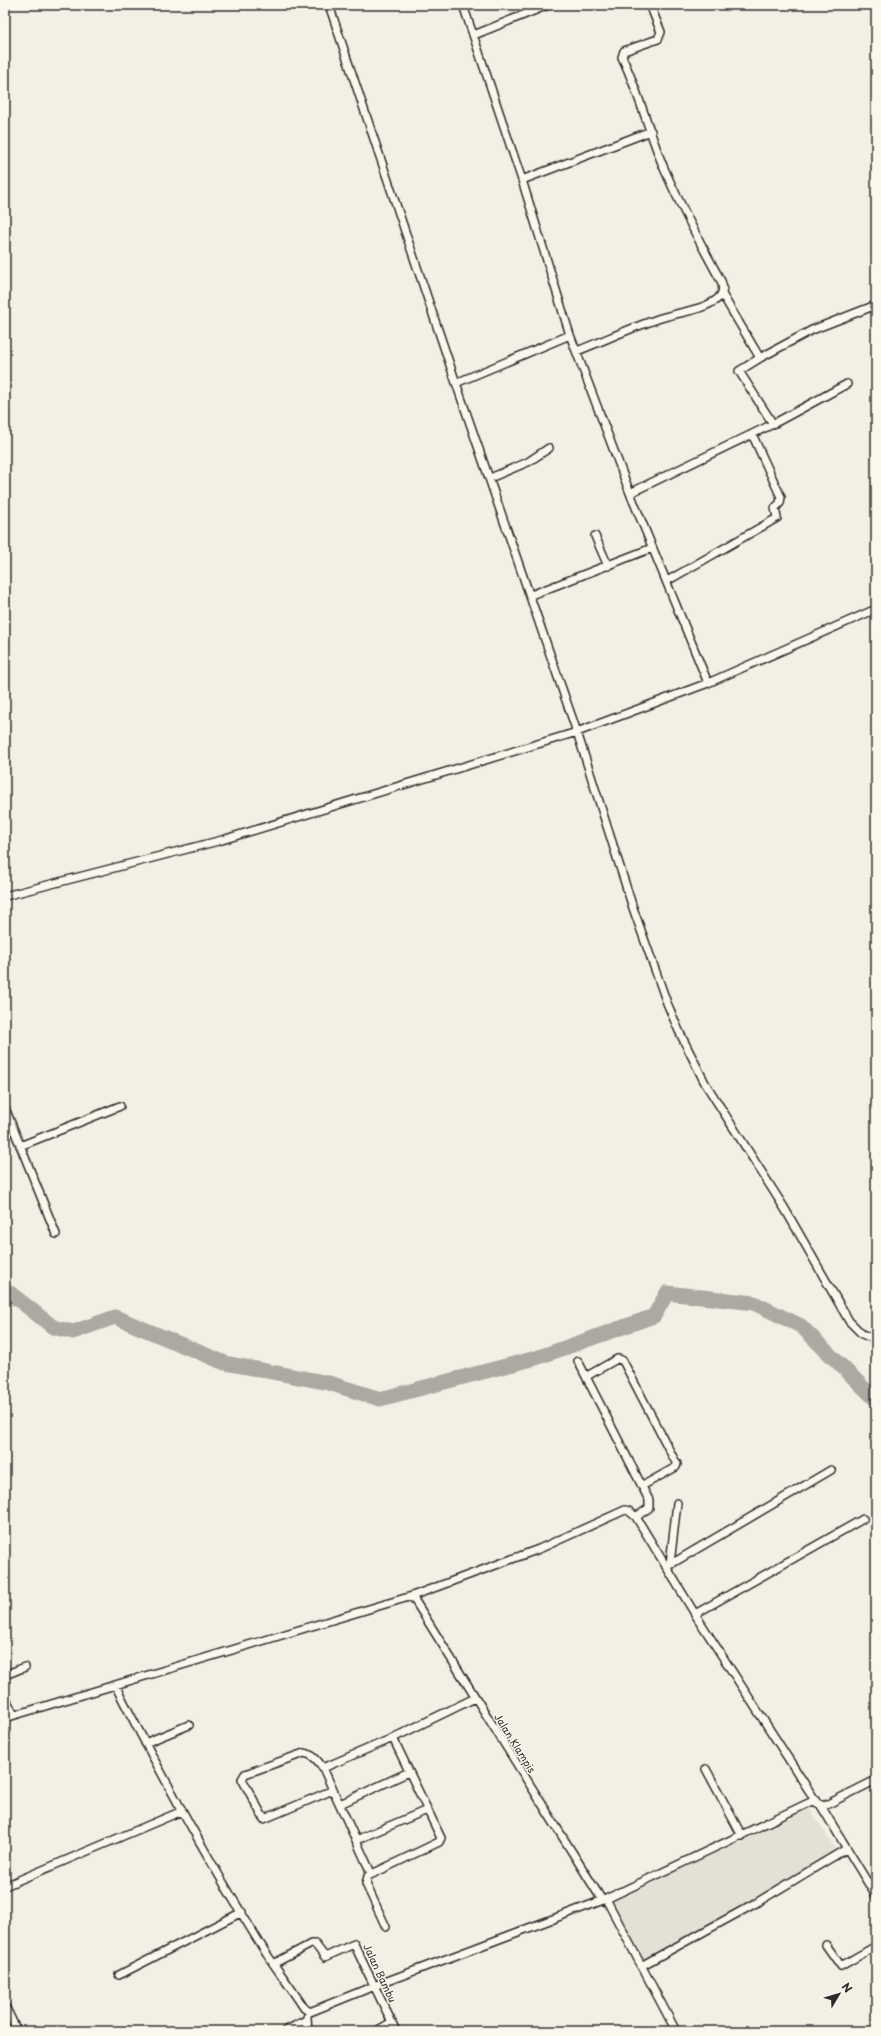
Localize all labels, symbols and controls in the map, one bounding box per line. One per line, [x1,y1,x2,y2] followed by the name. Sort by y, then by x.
[491,1710,540,1776] street label: Jalan Klampis
[360,1941,401,2005] street label: Jalan Bambu
[819,1974,859,2014] north arrow
[838,1979,857,1996] text: N

